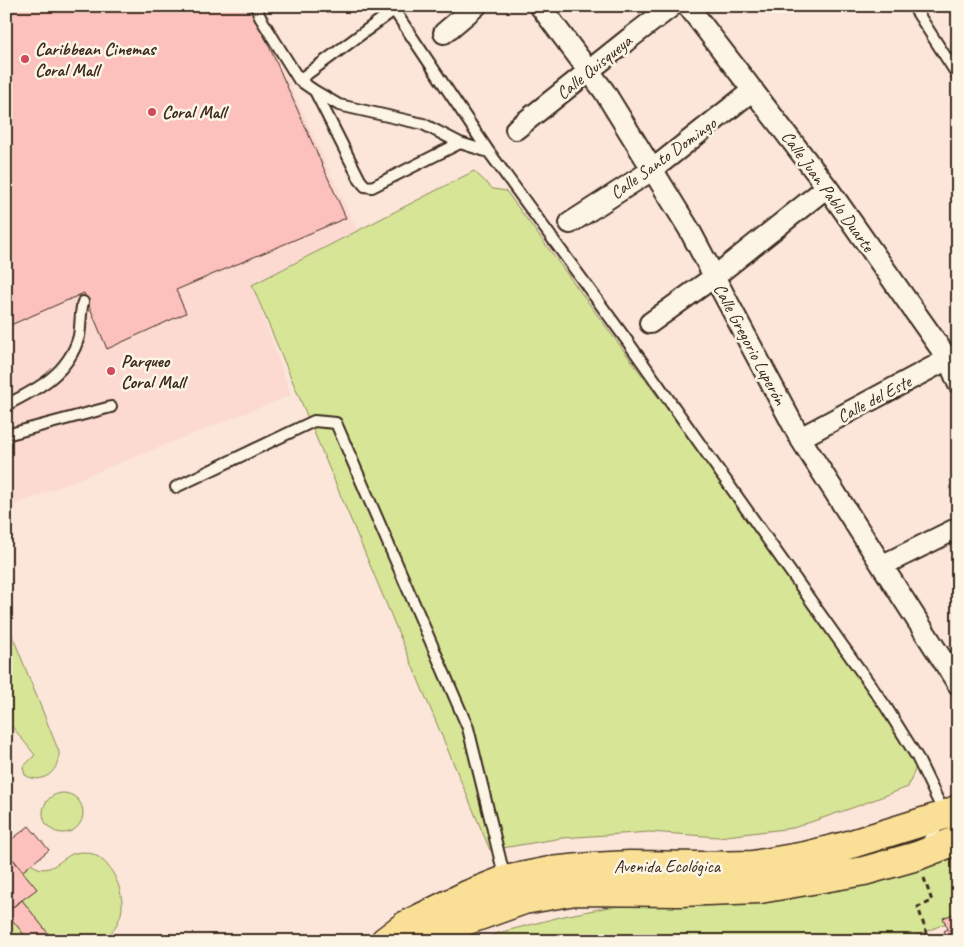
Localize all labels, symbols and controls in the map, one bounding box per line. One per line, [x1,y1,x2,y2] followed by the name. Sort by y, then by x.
[552,29,637,104] street label: Calle Quisqueya
[35,38,157,81] place label: Caribbean Cinemas Coral Mall
[19,53,31,65] marker: Caribbean Cinemas Coral Mall
[162,101,229,123] place label: Coral Mall
[146,106,158,118] marker: Coral Mall
[606,111,722,204] street label: Calle Santo Domingo
[777,126,880,257] street label: Calle Juan Pablo Duarte
[709,279,792,409] street label: Calle Gregorio Luperón
[121,350,188,393] place label: Parqueo Coral Mall
[105,365,117,377] marker: Parqueo Coral Mall
[833,370,916,428] street label: Calle del Este
[614,855,722,877] street label: Avenida Ecológica

